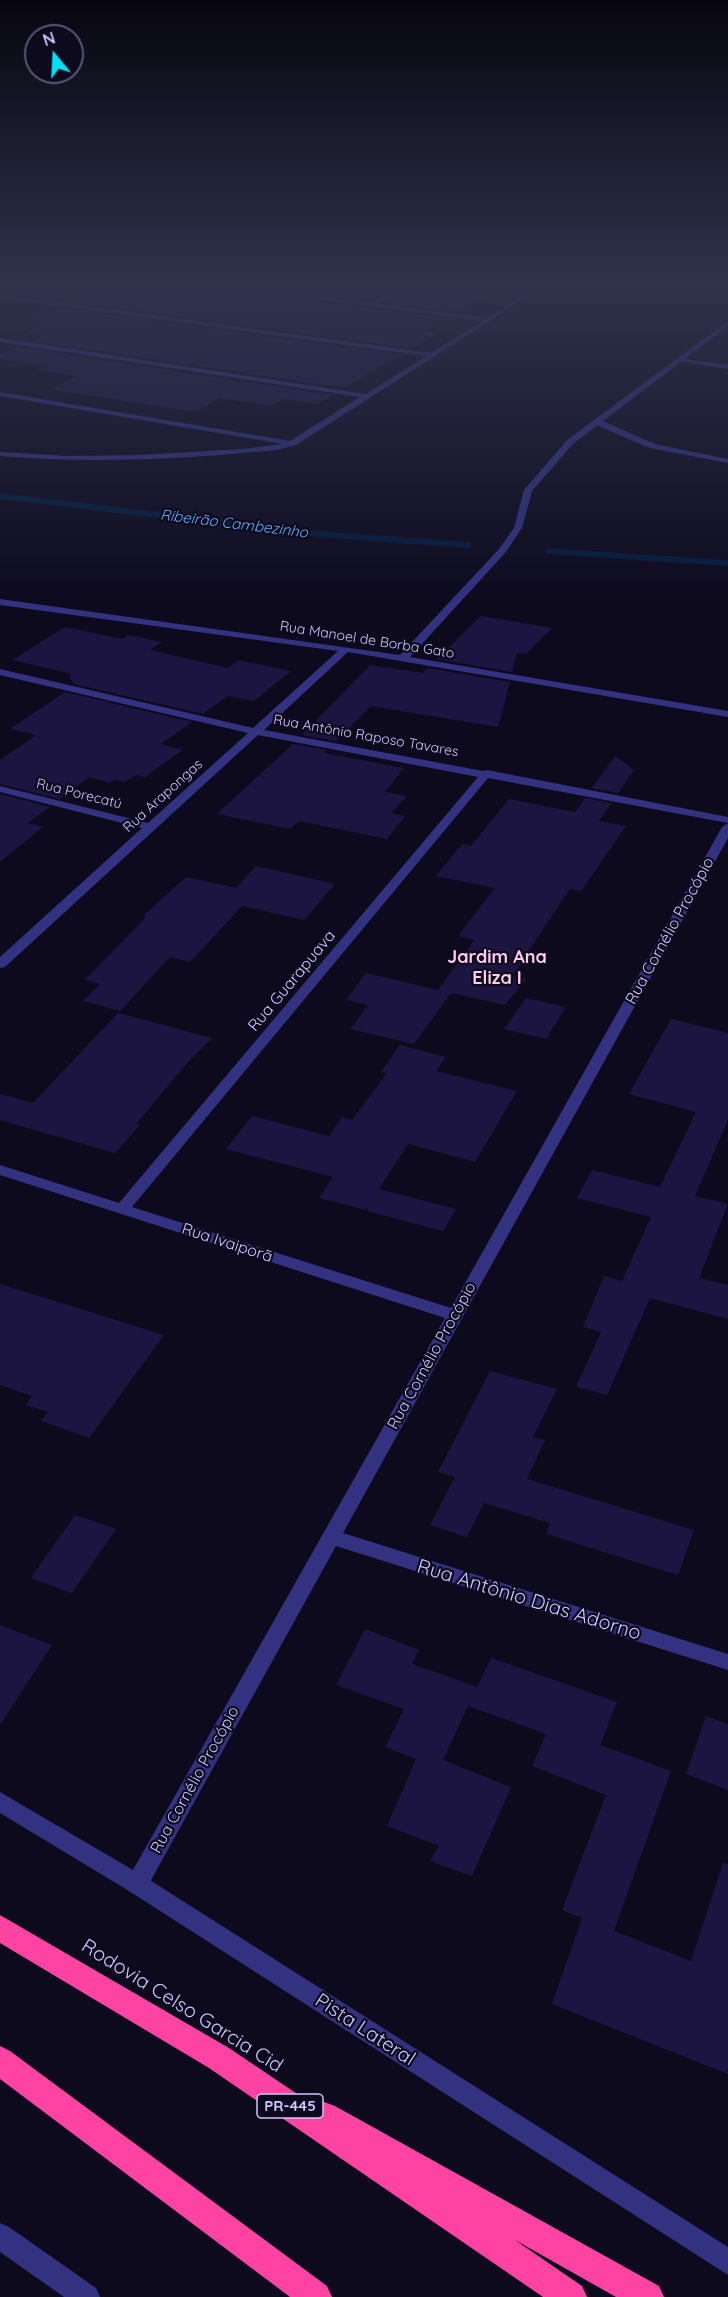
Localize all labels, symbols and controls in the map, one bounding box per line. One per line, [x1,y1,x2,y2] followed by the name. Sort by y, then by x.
[24,24,84,84] north arrow
[40,27,58,50] text: N
[159,506,309,542] water label: Ribeirão Cambezinho
[278,618,456,662] street label: Rua Manoel de Borba Gato
[272,711,460,761] street label: Rua Antônio Raposo Tavares
[120,756,206,836] street label: Rua Arapongas
[34,775,124,813] street label: Rua Porecatú
[622,854,718,1008] street label: Rua Cornélio Procópio
[244,927,340,1035] street label: Rua Guarapuava
[447,947,547,990] district label: Jardim Ana Eliza I
[179,1219,275,1267] street label: Rua Ivaiporã
[384,1279,480,1433] street label: Rua Cornélio Procópio
[414,1554,644,1646] street label: Rua Antônio Dias Adorno
[147,1703,243,1857] street label: Rua Cornélio Procópio
[77,1934,287,2078] street label: Rodovia Celso Garcia Cid
[310,1989,420,2071] street label: Pista Lateral
[257,2094,323,2118] road number: PR-445

